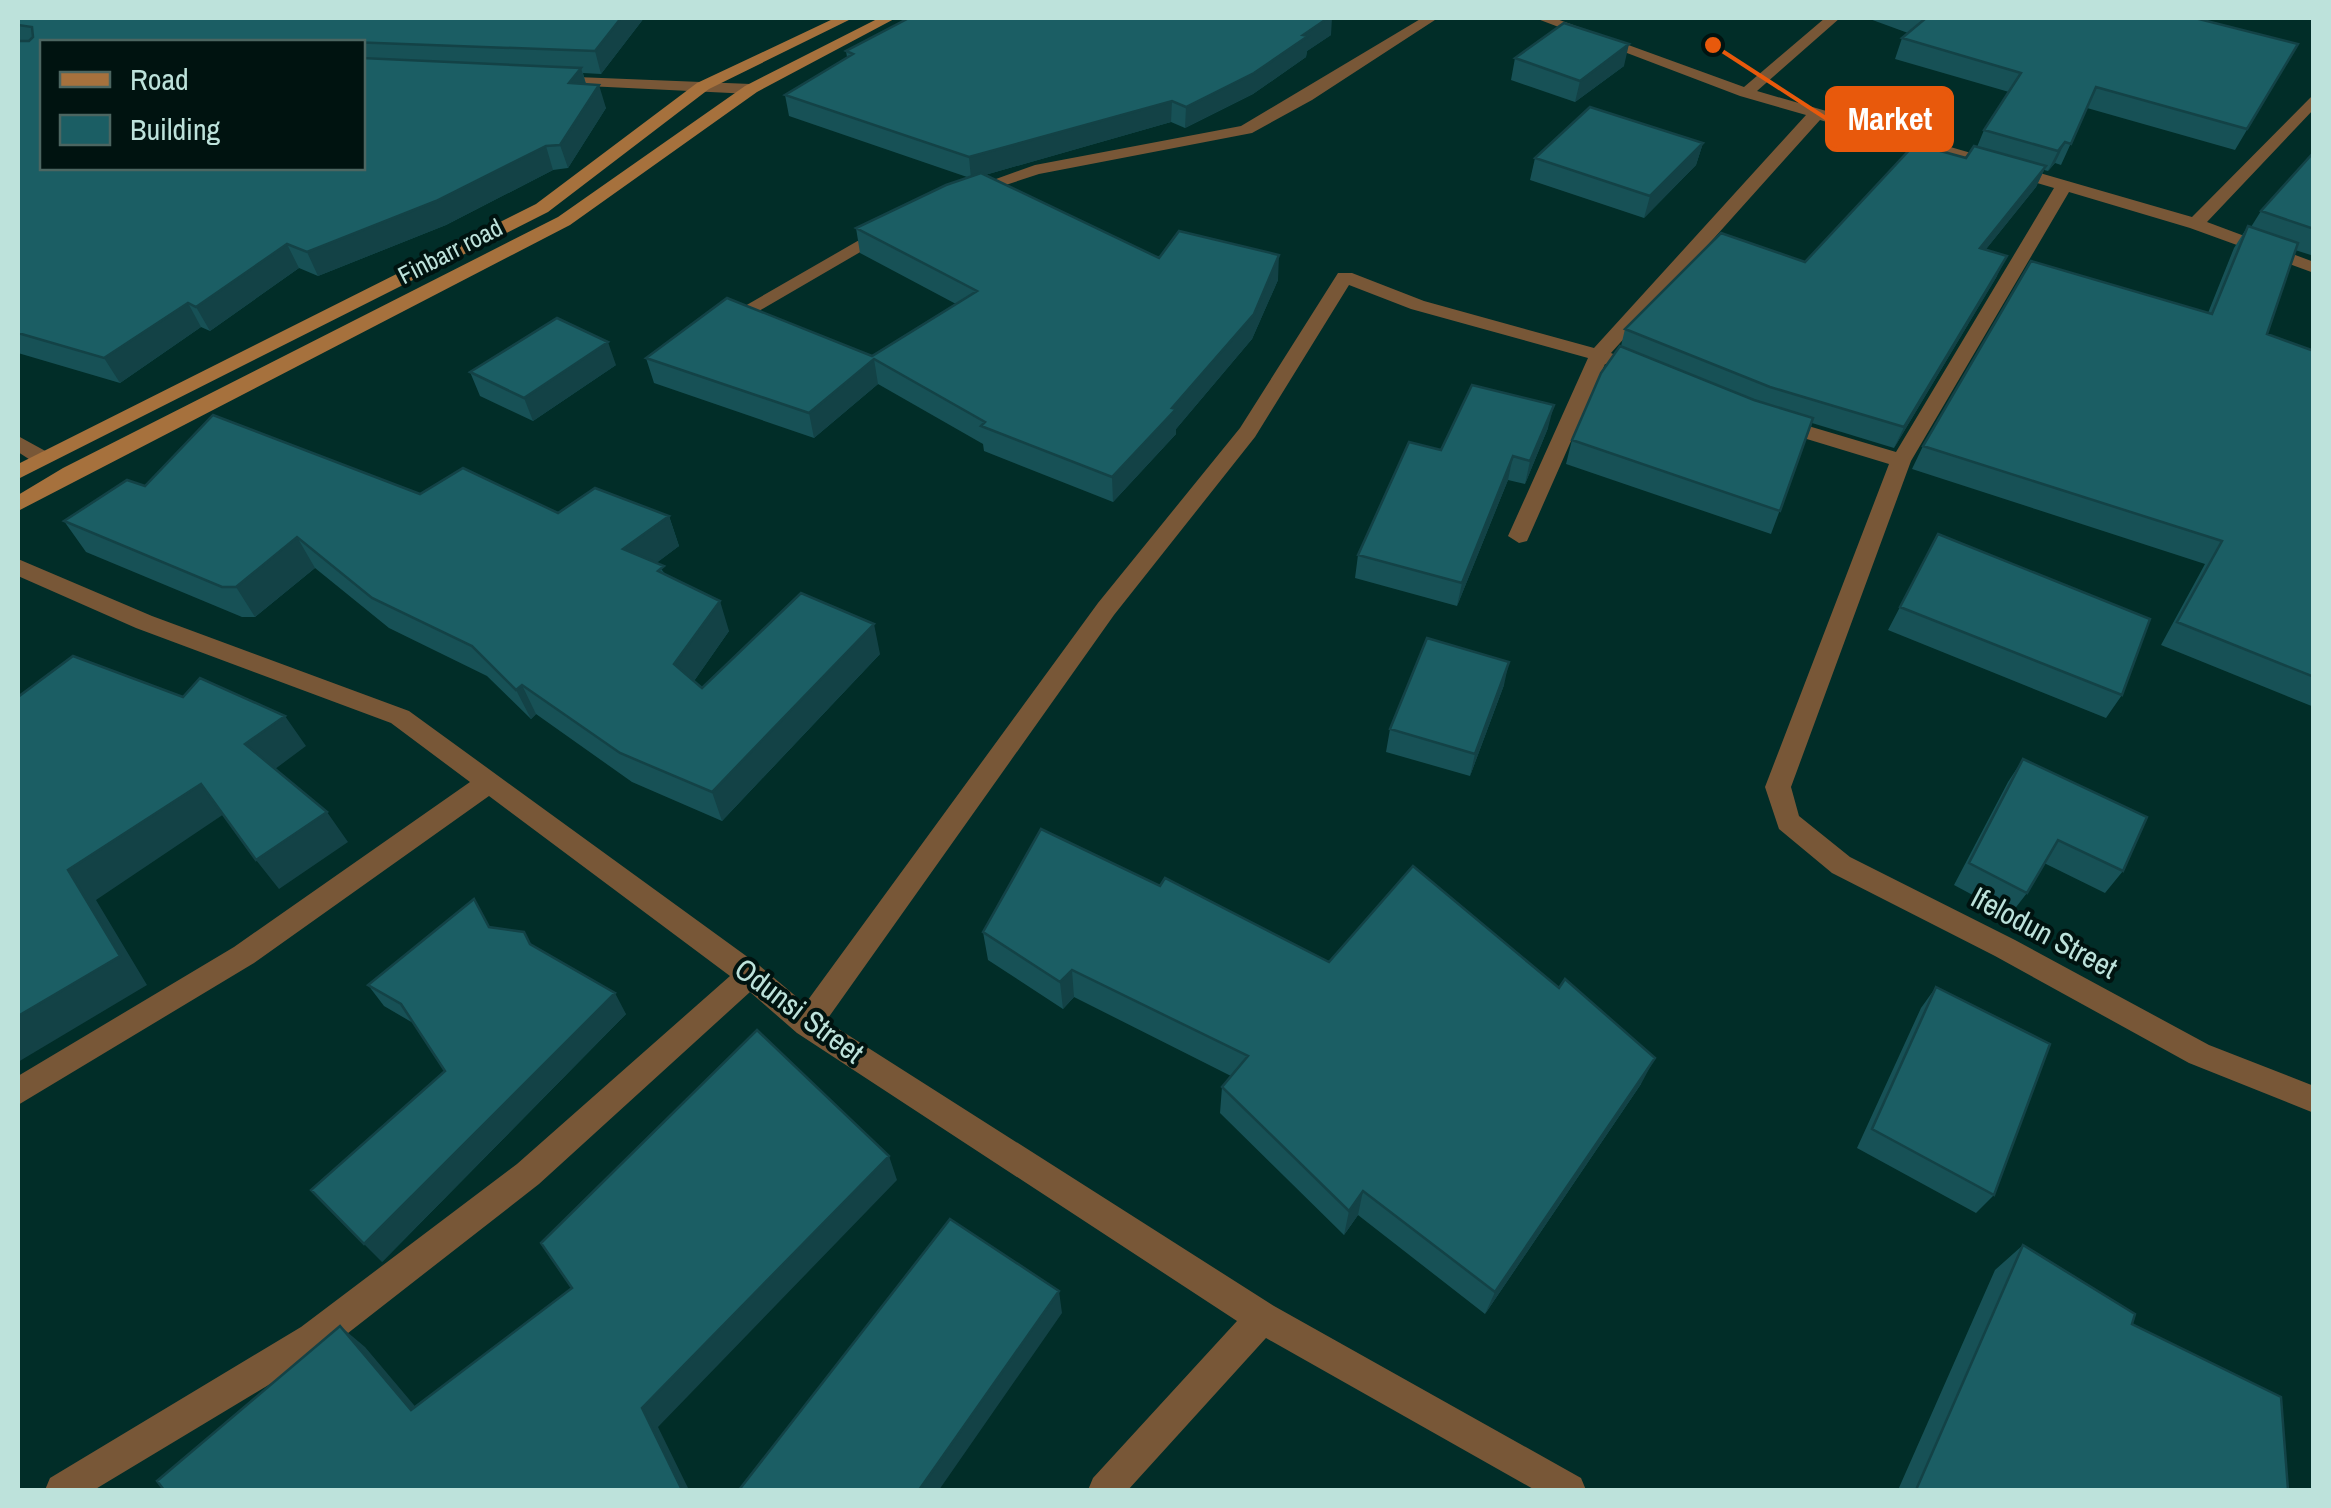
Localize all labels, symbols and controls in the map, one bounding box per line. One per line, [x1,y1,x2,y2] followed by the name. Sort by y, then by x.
[40,40,365,170] legend
[130,59,189,99] text: Road
[1827,88,1952,150] callout: Market
[1848,97,1933,140] text: Market
[130,109,221,149] text: Building
[392,210,508,292] street label: Finbarr road
[1964,877,2125,987] street label: Ifelodun Street
[727,949,872,1072] street label: Odunsi Street

